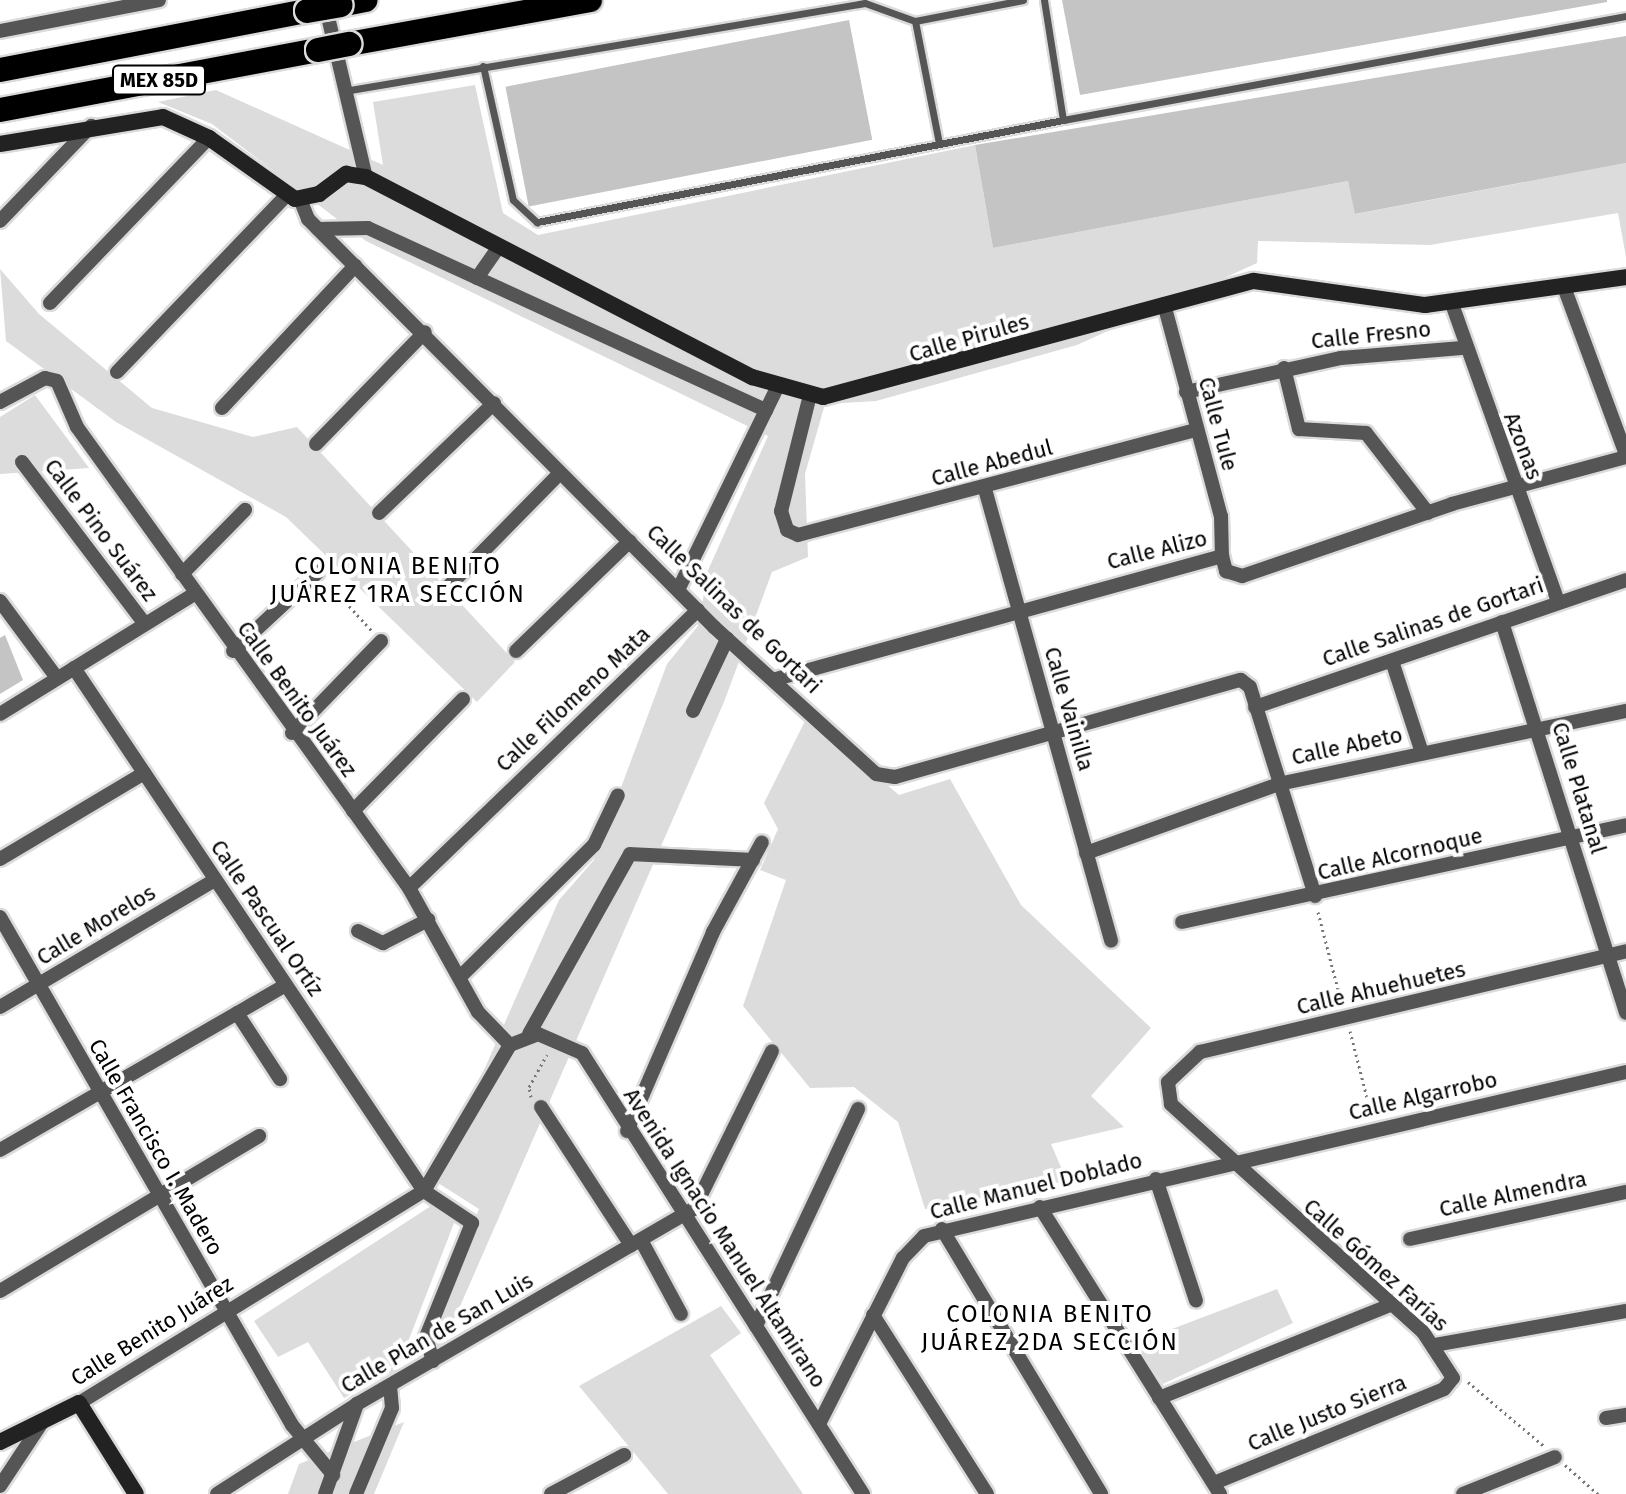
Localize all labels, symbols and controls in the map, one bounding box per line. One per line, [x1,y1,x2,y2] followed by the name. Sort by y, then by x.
[111,64,207,96] road number: MEX 85D
[906,308,1032,368] street label: Calle Pirules
[1310,316,1432,354] street label: Calle Fresno
[1193,374,1243,474] street label: Calle Tule
[1498,409,1548,483] street label: Azonas
[928,434,1056,492] street label: Calle Abedul
[39,454,163,606] street label: Calle Pino Suárez
[641,519,827,699] street label: Calle Salinas de Gortari
[1104,525,1210,575] street label: Calle Alizo
[270,553,526,609] district label: COLONIA BENITO JUÁREZ 1RA SECCIÓN
[1319,572,1547,672] street label: Calle Salinas de Gortari
[232,616,362,782] street label: Calle Benito Juárez
[490,621,656,777] street label: Calle Filomeno Mata
[1039,644,1099,774] street label: Calle Vainilla
[1546,719,1612,857] street label: Calle Platanal
[1289,721,1405,771] street label: Calle Abeto
[1315,822,1485,886] street label: Calle Alcornoque
[205,835,329,1001] street label: Calle Pascual Ortíz
[32,879,160,971] street label: Calle Morelos
[1294,956,1468,1020] street label: Calle Ahuehuetes
[83,1034,229,1260] street label: Calle Francisco I. Madero
[1346,1066,1500,1126] street label: Calle Algarrobo
[618,1083,832,1393] street label: Avenida Ignacio Manuel Altamirano
[927,1147,1145,1225] street label: Calle Manuel Doblado
[1437,1165,1589,1223] street label: Calle Almendra
[1298,1193,1454,1337] street label: Calle Gómez Farías
[336,1267,538,1399] street label: Calle Plan de San Luis
[66,1271,238,1391] street label: Calle Benito Juárez
[921,1301,1179,1357] district label: COLONIA BENITO JUÁREZ 2DA SECCIÓN
[1244,1369,1410,1457] street label: Calle Justo Sierra

